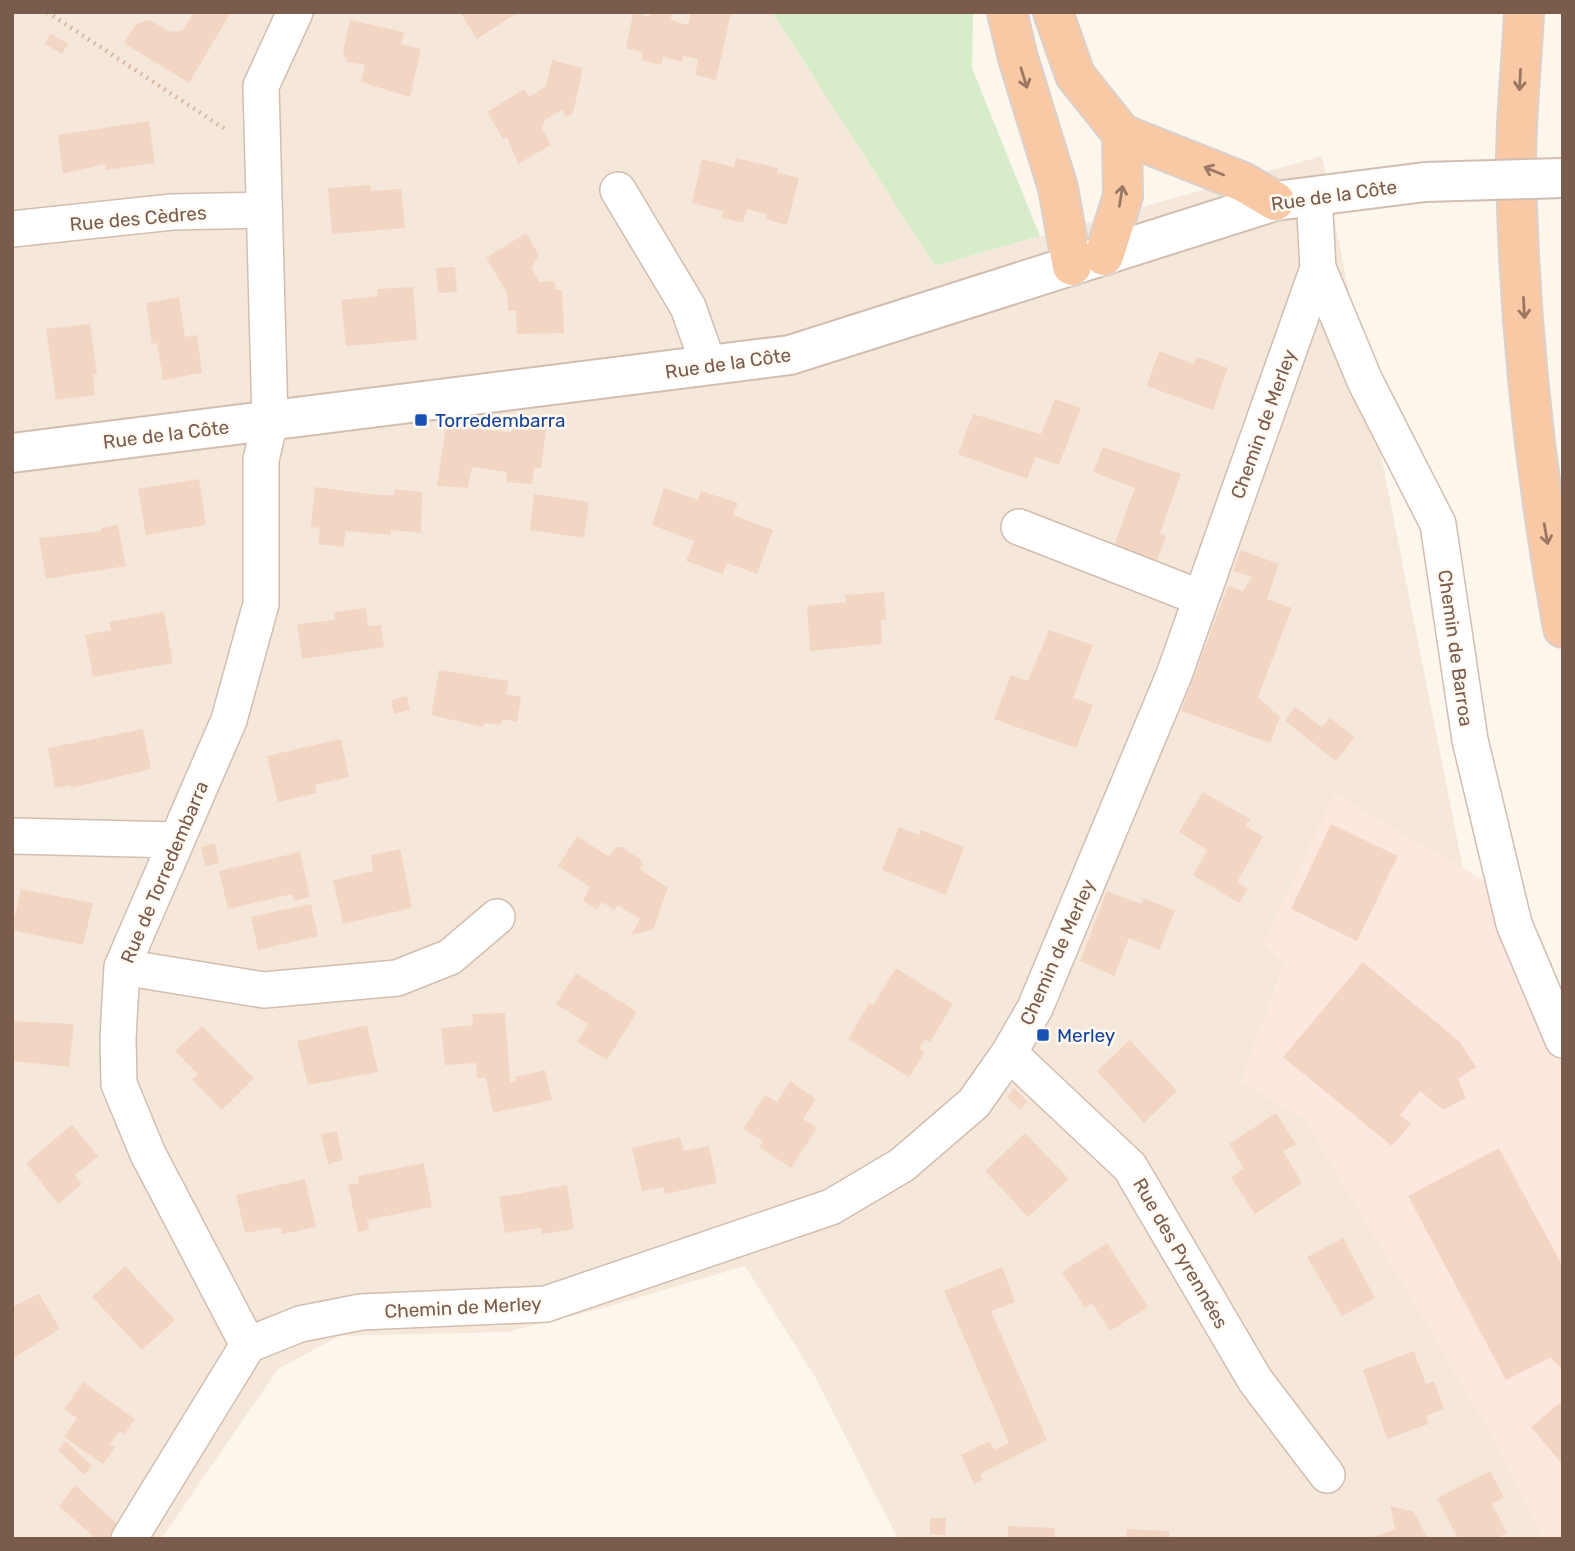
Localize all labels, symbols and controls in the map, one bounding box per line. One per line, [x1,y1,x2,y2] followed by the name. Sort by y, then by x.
[1019,67,1031,89] one-way arrow
[1514,69,1527,92] one-way arrow
[1203,163,1225,176] one-way arrow
[1270,175,1399,216] street label: Rue de la Côte
[1114,185,1127,208] one-way arrow
[69,201,208,236] street label: Rue des Cèdres
[1517,296,1530,319] one-way arrow
[664,343,793,384] street label: Rue de la Côte
[1226,346,1301,502] street label: Chemin de Merley
[435,409,565,432] place label: Torredembarra
[413,412,429,428] marker: Torredembarra
[102,415,231,454] street label: Rue de la Côte
[1540,522,1553,545] one-way arrow
[1433,568,1478,728] street label: Chemin de Barroa
[116,778,213,967] street label: Rue de Torredembarra
[1015,876,1100,1029] street label: Chemin de Merley
[1057,1024,1115,1047] place label: Merley
[1035,1027,1051,1043] marker: Merley
[1128,1174,1233,1333] street label: Rue des Pyrennées
[384,1292,542,1323] street label: Chemin de Merley

